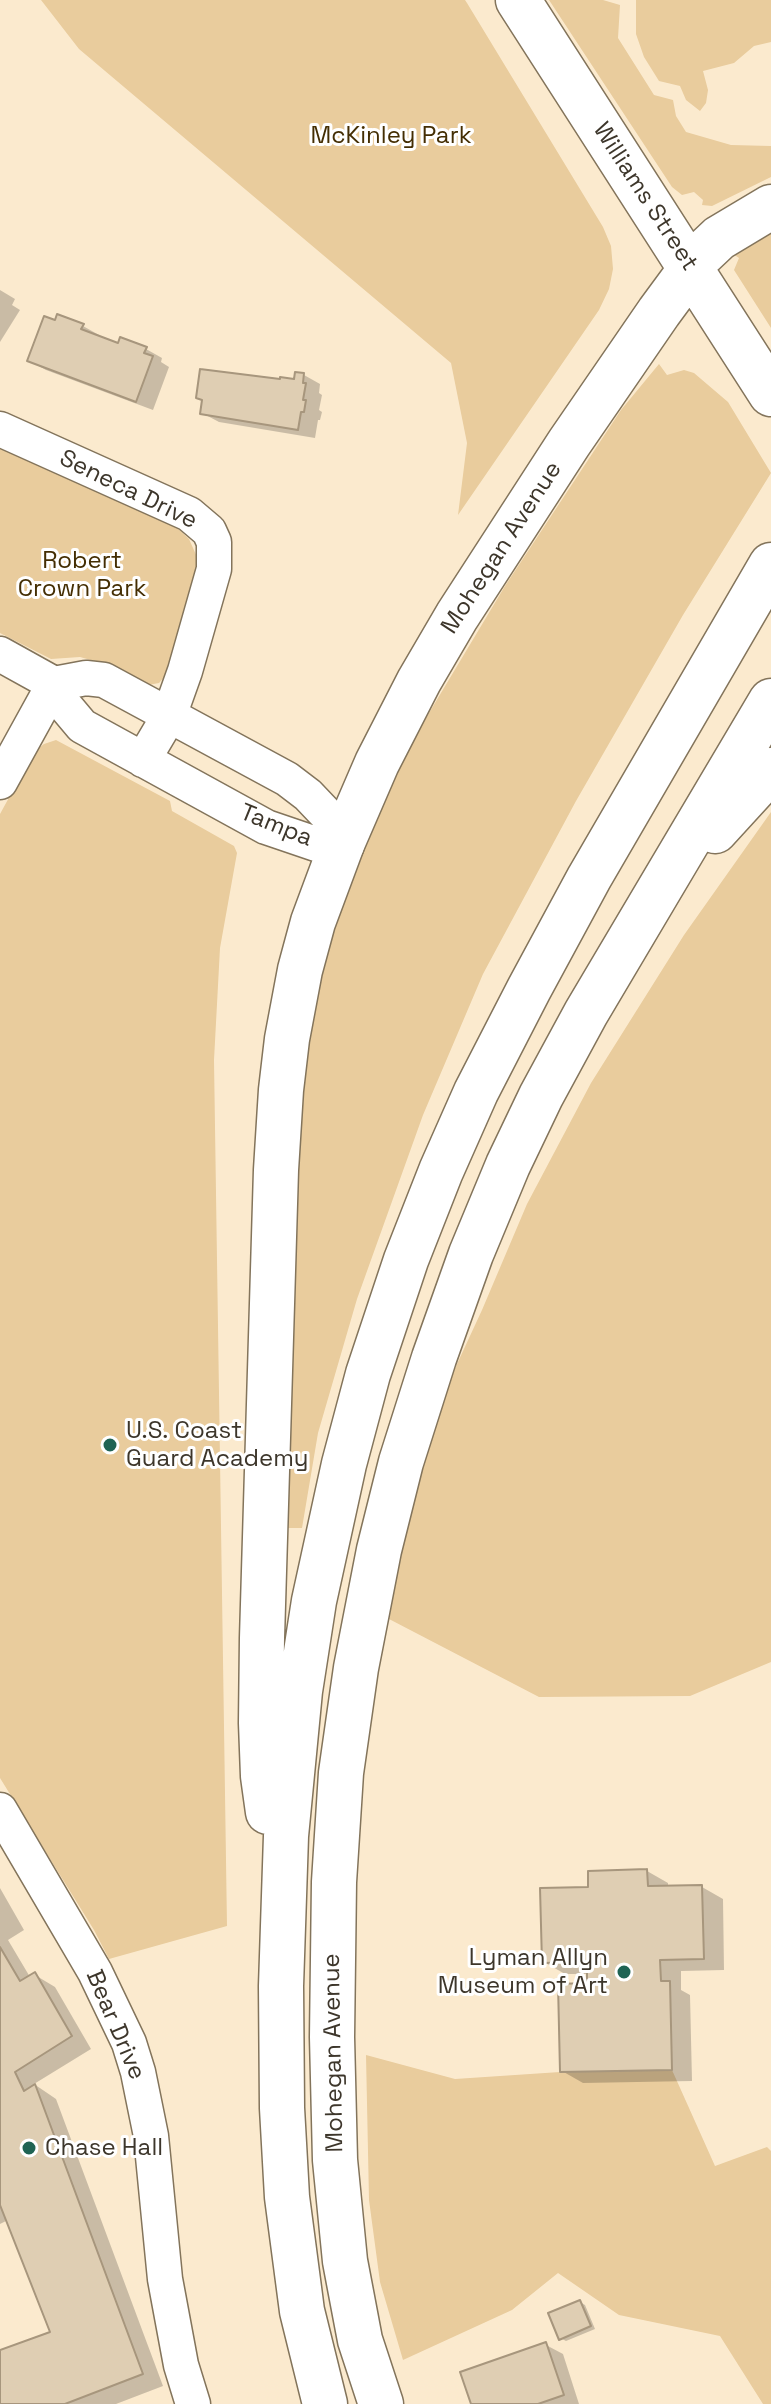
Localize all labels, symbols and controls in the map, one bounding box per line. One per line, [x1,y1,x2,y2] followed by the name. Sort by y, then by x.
[586,117,704,277] street label: Williams Street
[310,122,472,150] park label: McKinley Park
[54,444,202,536] street label: Seneca Drive
[436,457,568,639] street label: Mohegan Avenue
[18,547,146,603] park label: Robert Crown Park
[236,798,316,854] street label: Tampa
[126,1417,308,1473] place label: U.S. Coast Guard Academy
[101,1436,119,1454] marker: U.S. Coast Guard Academy
[438,1944,608,2000] place label: Lyman Allyn Museum of Art
[318,1953,350,2153] street label: Mohegan Avenue
[615,1963,633,1981] marker: Lyman Allyn Museum of Art
[79,1966,151,2084] street label: Bear Drive
[45,2134,163,2162] place label: Chase Hall
[20,2139,38,2157] marker: Chase Hall

